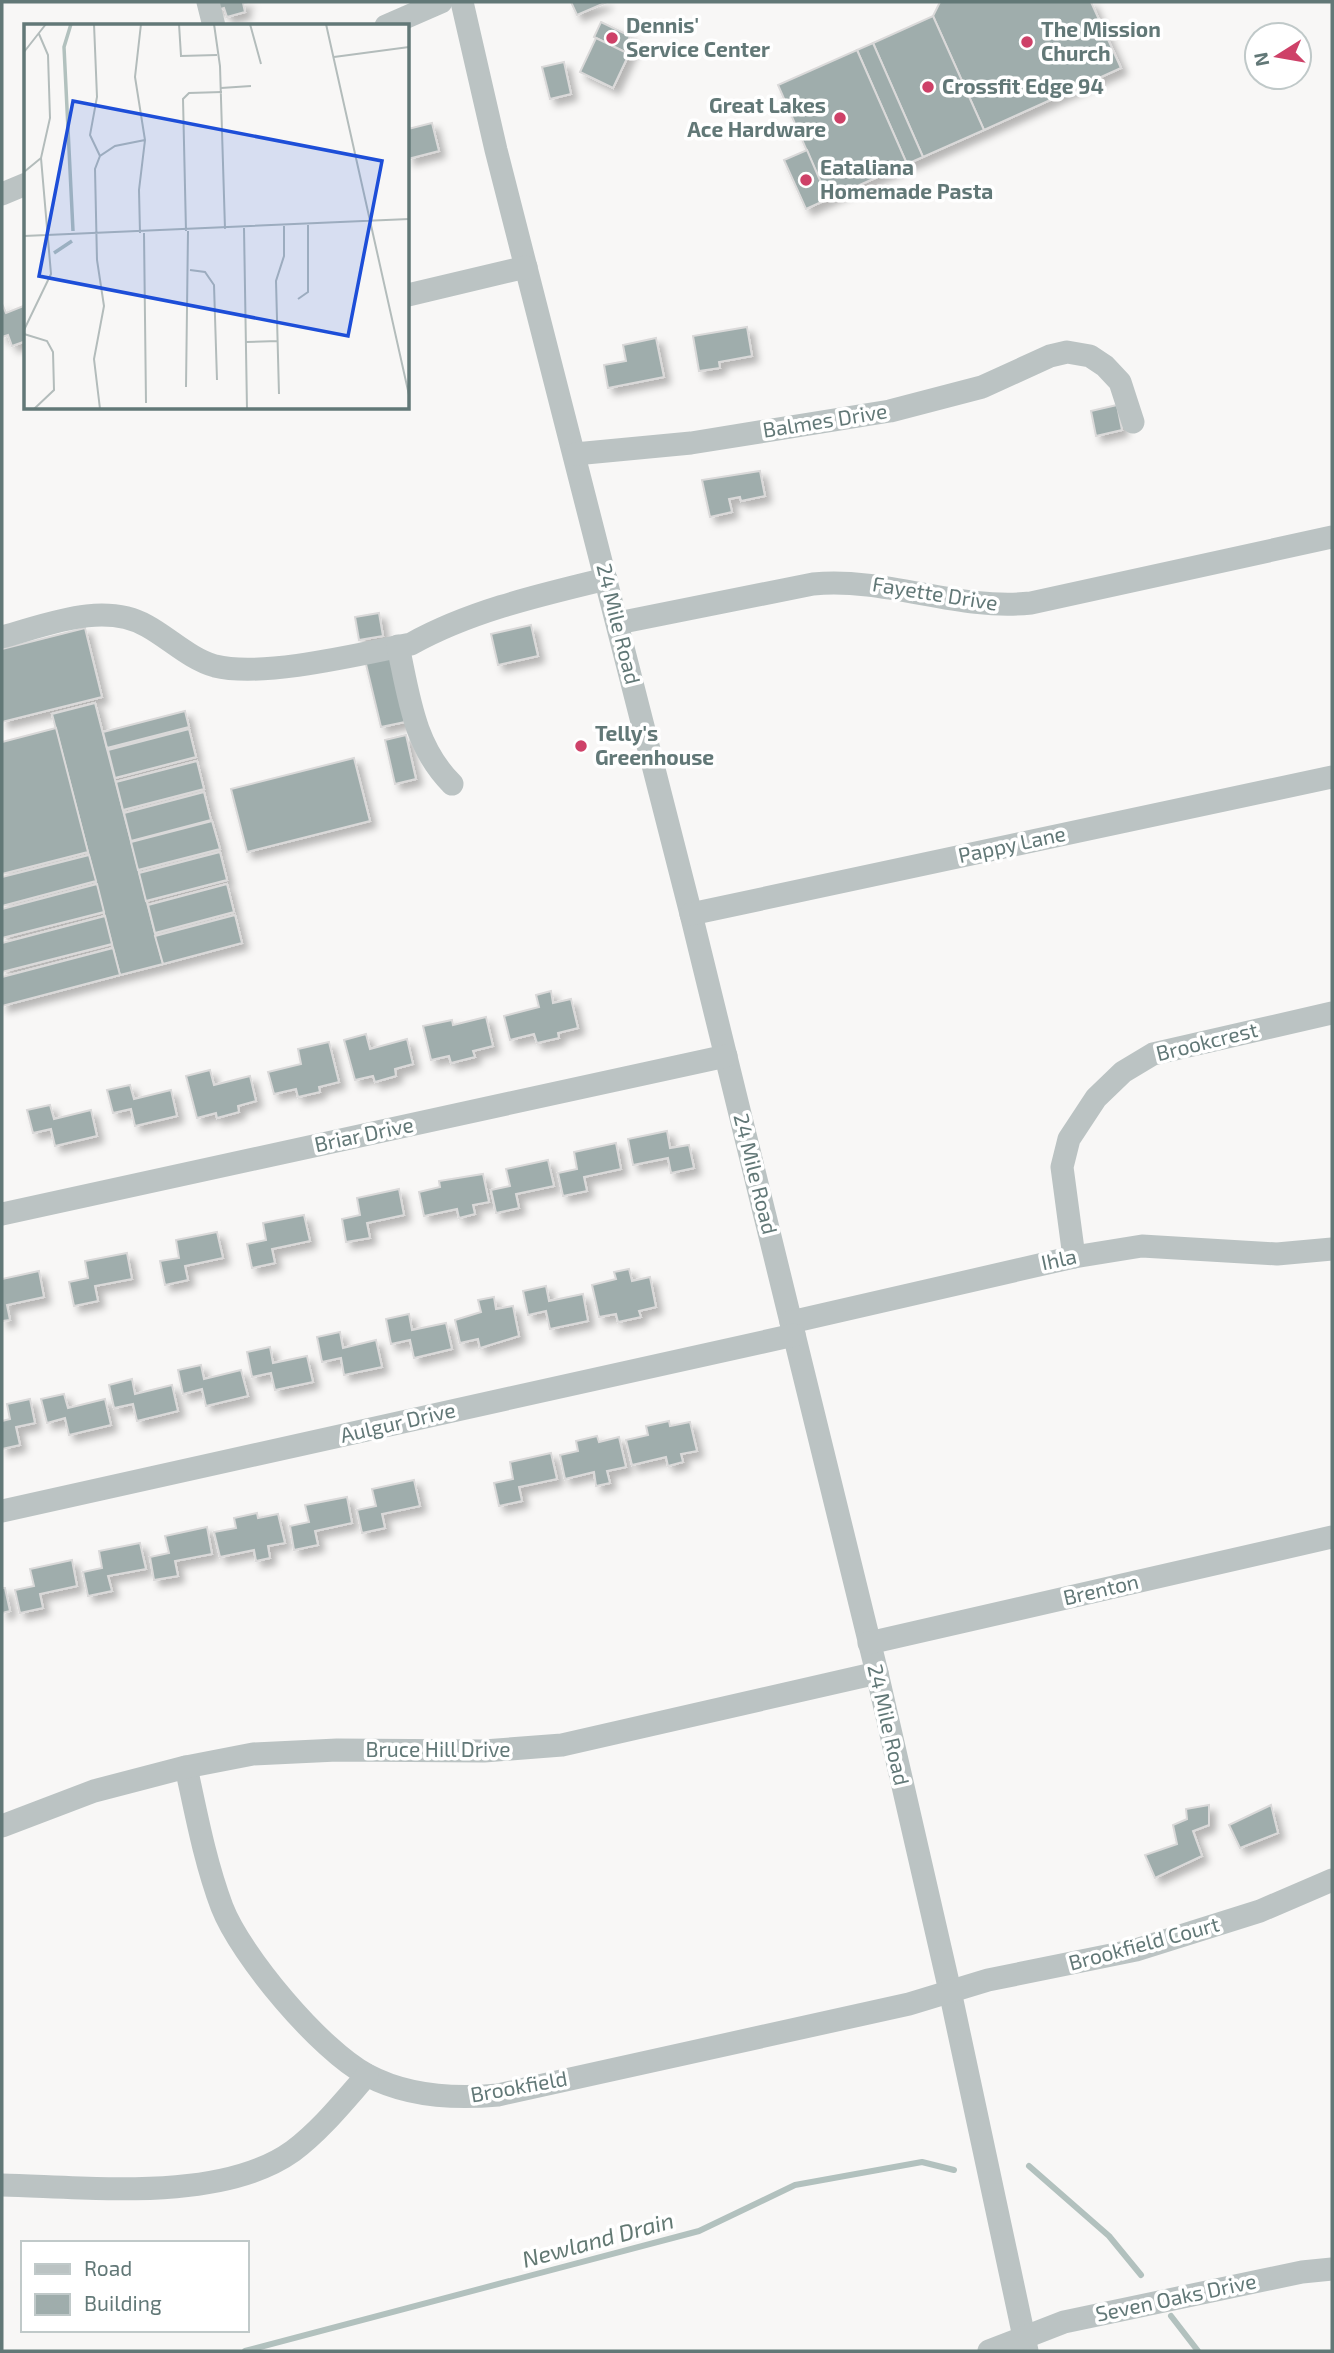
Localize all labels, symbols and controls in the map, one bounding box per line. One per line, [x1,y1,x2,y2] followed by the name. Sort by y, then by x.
[626,12,770,61] place label: Dennis' Service Center
[1041,16,1161,65] place label: The Mission Church
[1243,21,1313,91] north arrow
[24,24,410,410] inset map
[604,30,620,46] marker: Dennis' Service Center
[1019,34,1035,50] marker: The Mission Church
[1248,50,1273,68] text: N
[942,73,1104,98] place label: Crossfit Edge 94
[920,79,936,95] marker: Crossfit Edge 94
[687,92,826,141] place label: Great Lakes Ace Hardware
[832,110,848,126] marker: Great Lakes Ace Hardware
[820,154,993,203] place label: Eataliana Homemade Pasta
[798,172,814,188] marker: Eataliana Homemade Pasta
[761,397,889,442] street label: Balmes Drive
[592,561,647,687] street label: 24 Mile Road
[871,570,1000,615] street label: Fayette Drive
[595,720,714,769] place label: Telly's Greenhouse
[573,738,589,754] marker: Telly's Greenhouse
[956,820,1068,867] street label: Pappy Lane
[1153,1016,1260,1065] street label: Brookcrest
[312,1111,416,1156] street label: Briar Drive
[729,1111,784,1237] street label: 24 Mile Road
[1039,1243,1079,1274] street label: Ihla
[338,1396,458,1447] street label: Aulgur Drive
[1060,1568,1141,1609] street label: Brenton
[863,1662,916,1788] street label: 24 Mile Road
[365,1736,511,1761] street label: Bruce Hill Drive
[1066,1910,1222,1975] street label: Brookfield Court
[468,2065,569,2106] street label: Brookfield
[519,2205,677,2273] water label: Newland Drain
[21,2241,248,2332] legend
[84,2255,132,2280] text: Road
[1093,2267,1258,2326] street label: Seven Oaks Drive
[84,2290,162,2315] text: Building

